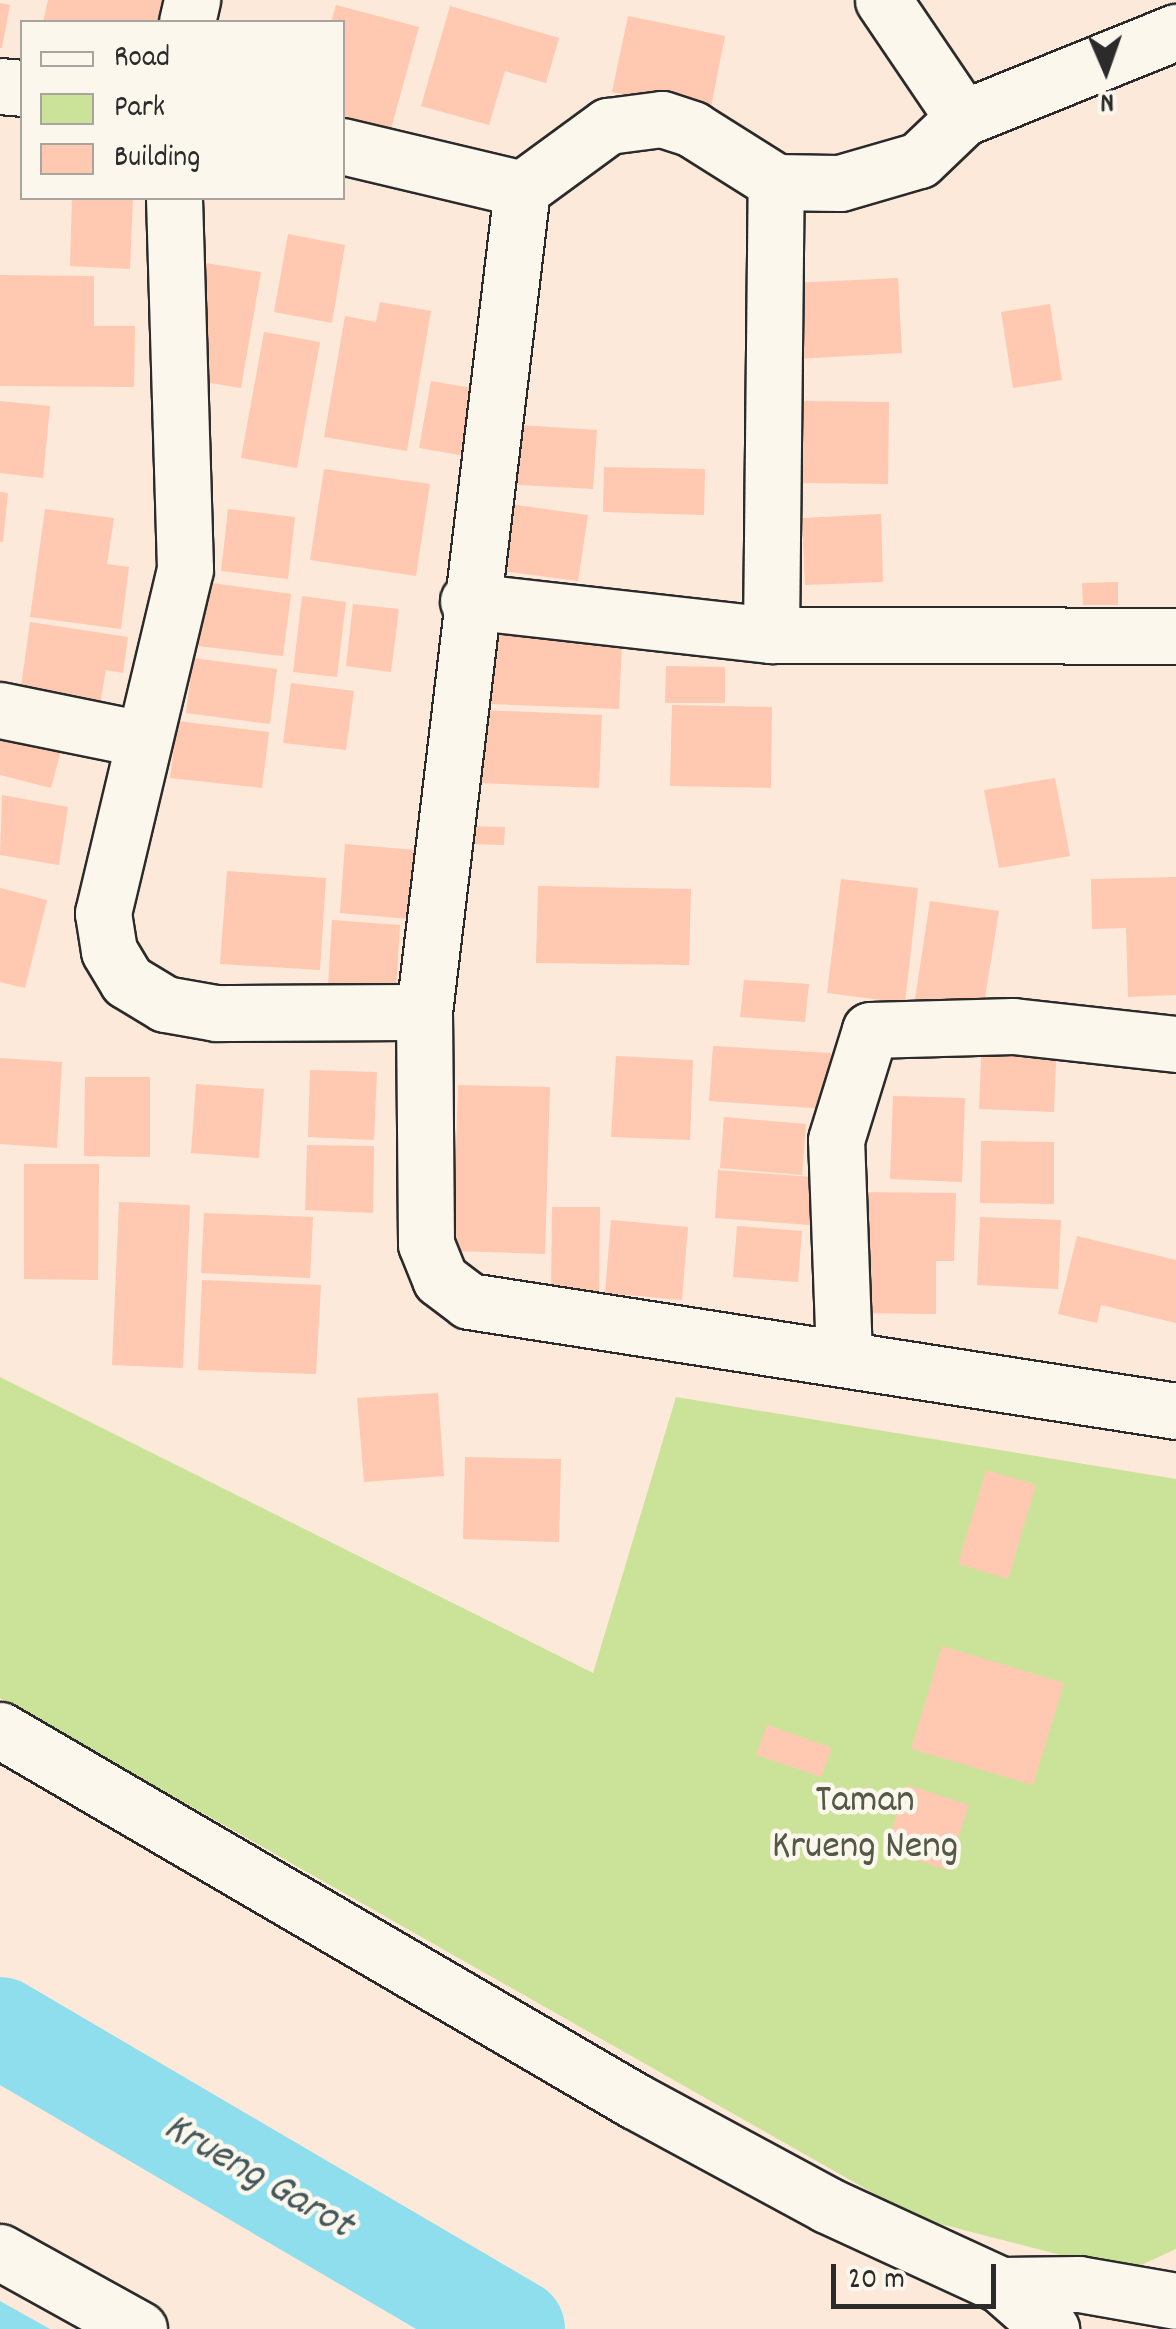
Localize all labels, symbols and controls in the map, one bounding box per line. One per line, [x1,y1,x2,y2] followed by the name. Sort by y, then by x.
[20,20,345,200] legend
[1056,20,1156,120] north arrow
[114,38,170,81] text: Road
[1099,80,1115,120] text: N
[114,88,165,131] text: Park
[114,138,200,181] text: Building
[772,1779,958,1873] park label: Taman Krueng Neng
[154,2104,360,2252] water label: Krueng Garot
[836,2244,1001,2306] scale bar
[848,2260,905,2303] text: 20 m

